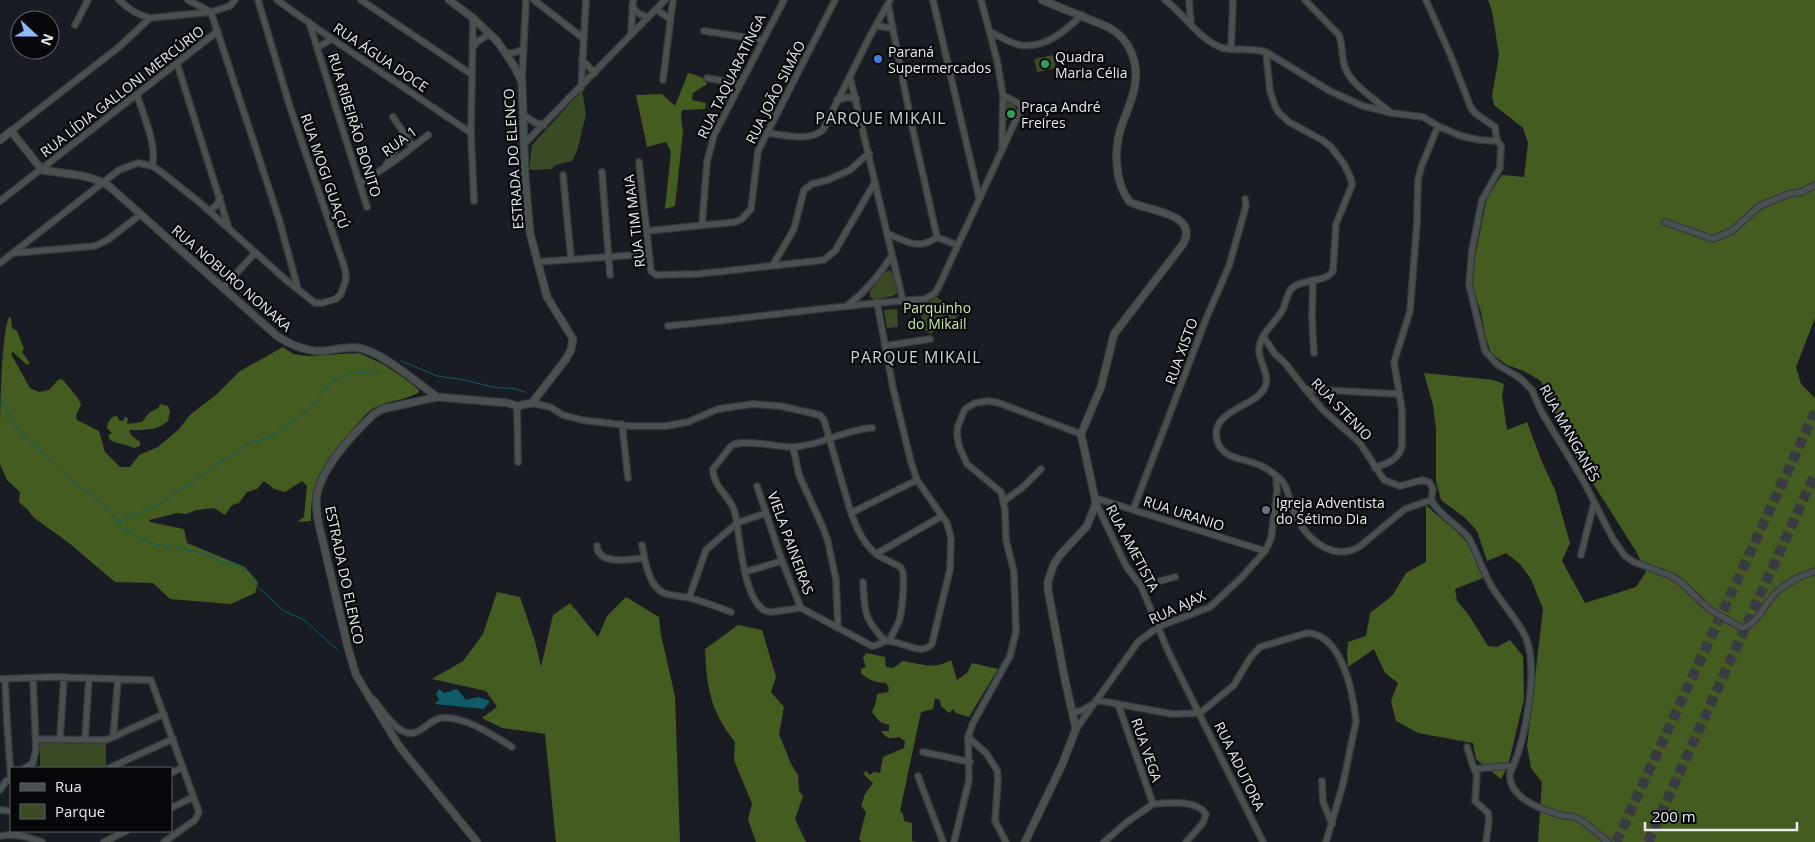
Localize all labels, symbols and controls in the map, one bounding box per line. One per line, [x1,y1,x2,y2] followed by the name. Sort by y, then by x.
[10,10,60,60] north arrow
[693,10,770,142] street label: RUA TAQUARATINGA
[330,18,432,96] street label: RUA ÁGUA DOCE
[37,22,207,160] street label: RUA LÍDIA GALLONI MERCÚRIO
[741,37,809,147] street label: RUA JOÃO SIMÃO
[888,42,991,77] place label: Paraná Supermercados
[1055,47,1128,82] place label: Quadra Maria Célia
[324,51,386,199] street label: RUA RIBEIRÃO BONITO
[872,53,884,65] marker: Paraná Supermercados
[1039,58,1051,70] marker: Quadra Maria Célia
[499,88,527,230] street label: ESTRADA DO ELENCO
[1021,97,1101,132] place label: Praça André Freires
[815,107,947,129] district label: PARQUE MIKAIL
[1005,108,1017,120] marker: Praça André Freires
[296,111,354,231] street label: RUA MOGI GUAÇÚ
[378,122,420,160] street label: RUA 1
[619,173,649,269] street label: RUA TIM MAIA
[168,220,296,336] street label: RUA NOBURO NONAKA
[903,298,971,333] park label: Parquinho do Mikail
[1160,315,1202,387] street label: RUA XISTO
[850,346,982,368] district label: PARQUE MIKAIL
[1307,374,1377,444] street label: RUA STENIO
[1535,381,1605,485] street label: RUA MANGANÊS
[764,489,818,597] street label: VIELA PAINEIRAS
[1141,491,1227,535] street label: RUA URANIO
[1276,493,1385,528] place label: Igreja Adventista do Sétimo Dia
[1102,501,1164,595] street label: RUA AMETISTA
[321,504,369,646] street label: ESTRADA DO ELENCO
[1260,504,1272,516] marker: Igreja Adventista do Sétimo Dia
[1145,585,1209,628] street label: RUA AJAX
[1127,715,1167,785] street label: RUA VEGA
[1210,718,1270,814] street label: RUA ADUTORA
[10,767,172,832] legend
[55,776,82,796] text: Rua
[1645,800,1798,832] scale bar
[55,801,105,821] text: Parque
[1652,806,1696,826] text: 200 m

